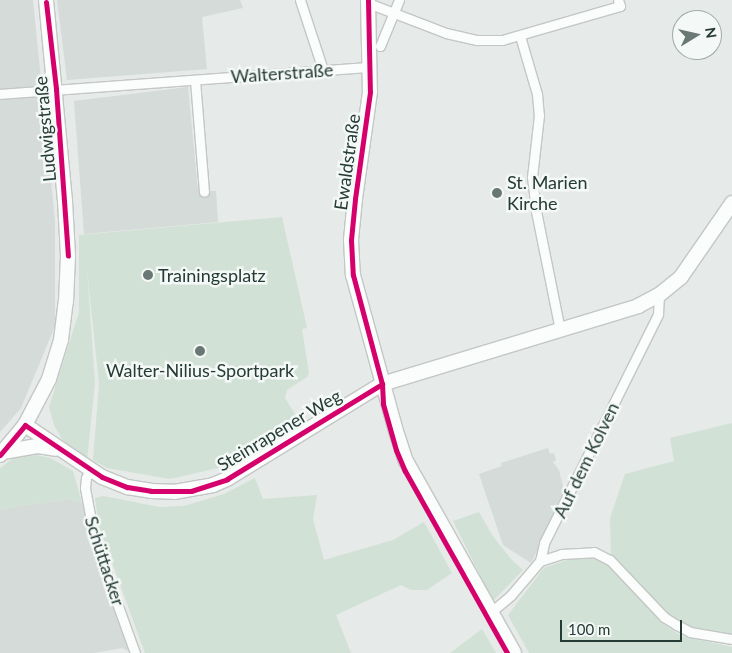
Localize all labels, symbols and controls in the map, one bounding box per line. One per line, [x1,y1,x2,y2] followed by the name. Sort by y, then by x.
[672,10,722,60] north arrow
[702,26,721,39] text: N
[230,59,334,87] street label: Walterstraße
[30,75,60,183] street label: Ludwigstraße
[330,113,364,211] street label: Ewaldstraße
[507,172,587,214] place label: St. Marien Kirche
[491,187,503,199] marker: St. Marien Kirche
[158,264,266,286] place label: Trainingsplatz
[142,269,154,281] marker: Trainingsplatz
[194,345,206,357] marker: Walter-Nilius-Sportpark
[106,359,294,381] place label: Walter-Nilius-Sportpark
[213,384,345,476] street label: Steinrapener Weg
[549,399,623,521] street label: Auf dem Kolven
[80,513,130,609] street label: Schüttacker
[562,610,684,642] scale bar
[568,620,610,638] text: 100 m

